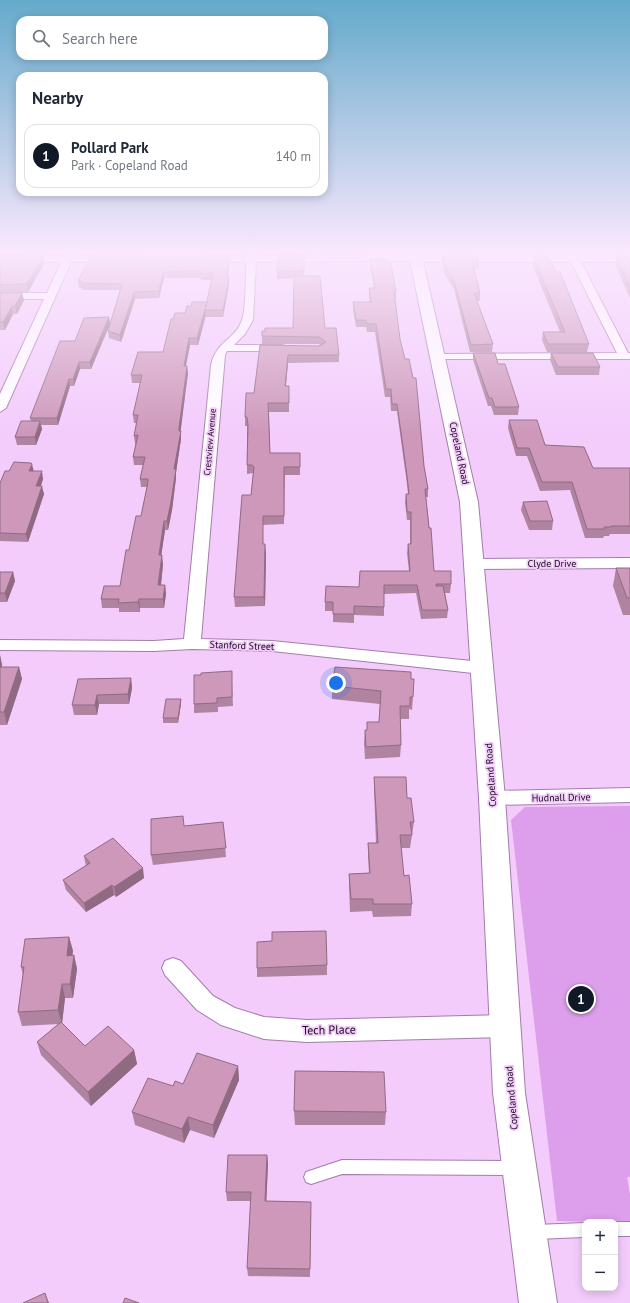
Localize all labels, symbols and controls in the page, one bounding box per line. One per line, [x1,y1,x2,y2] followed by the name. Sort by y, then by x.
[16,16,328,60] search box
[30,27,52,49] icon: search
[62,29,138,48] text: Search here
[32,87,83,109] text: Nearby
[71,138,149,157] text: Pollard Park
[42,148,50,165] text: 1
[276,148,311,165] text: 140 m
[71,157,188,174] text: Park · Copeland Road
[201,408,218,476] street label: Crestview Avenue
[447,421,472,486] street label: Copeland Road
[528,557,576,570] street label: Clyde Drive
[209,638,275,653] street label: Stanford Street
[326,673,346,693] your location
[482,743,499,807] street label: Copeland Road
[531,790,591,805] street label: Hudnall Drive
[568,984,594,1014] pin: 1
[302,1022,356,1037] street label: Tech Place
[502,1066,521,1130] street label: Copeland Road
[582,1219,618,1291] map controls
[582,1219,618,1255] button: +
[582,1255,618,1291] button: −

